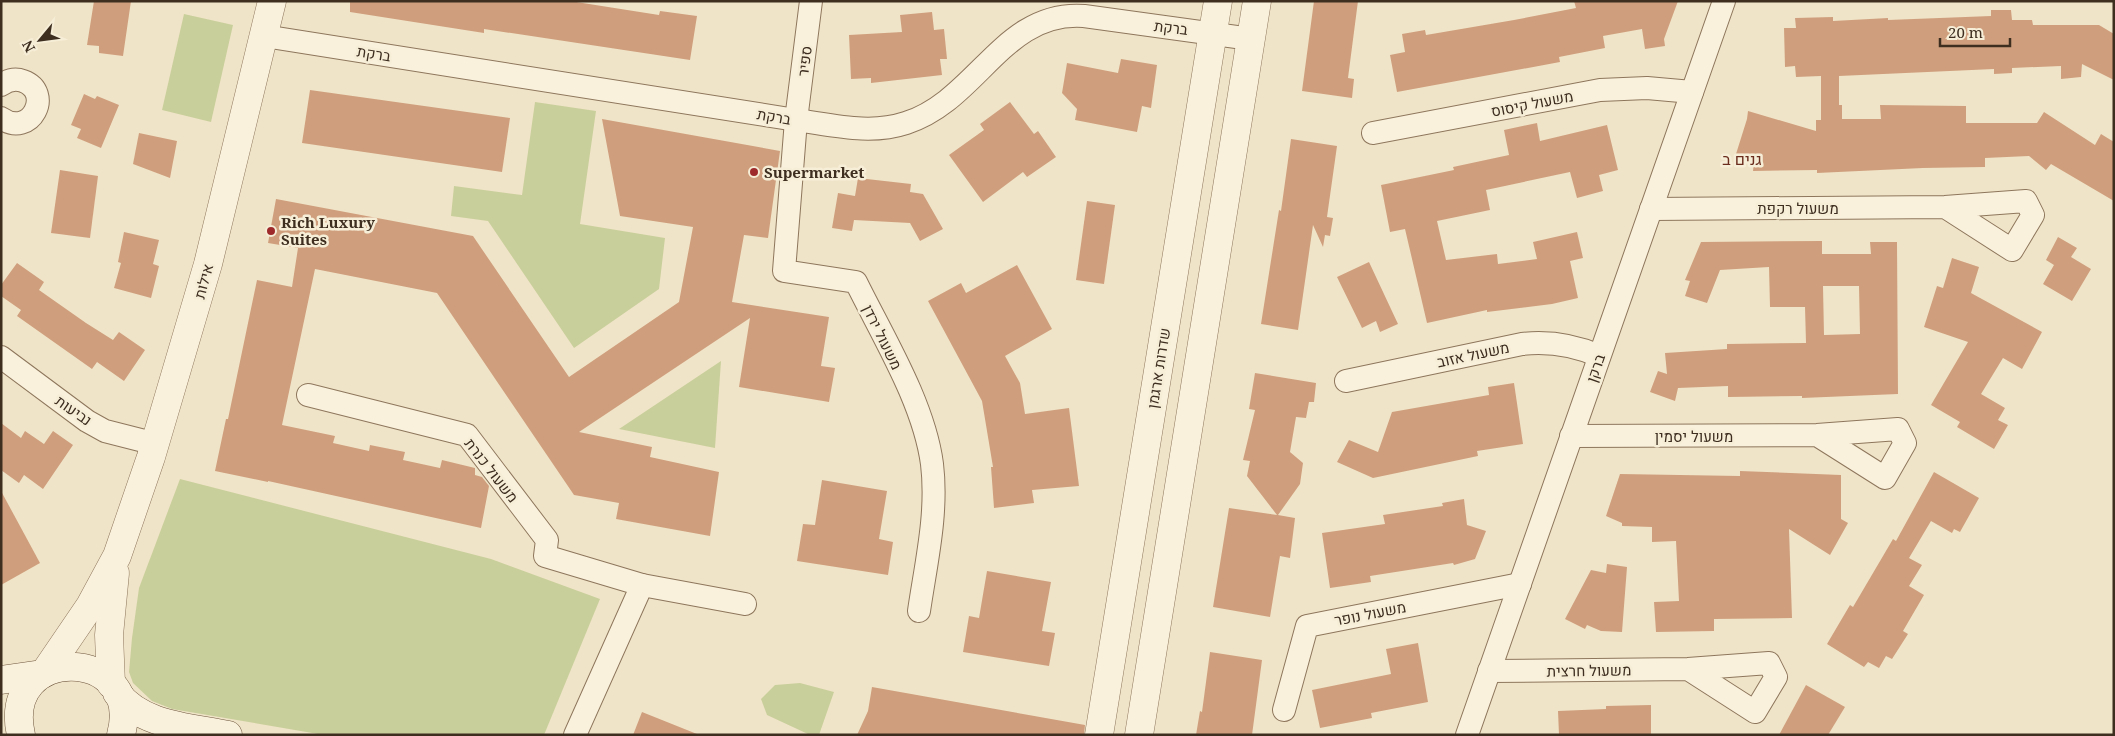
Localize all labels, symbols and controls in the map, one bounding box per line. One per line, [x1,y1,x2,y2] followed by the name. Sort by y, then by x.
[15,15,65,65] north arrow
[1153,15,1189,39] street label: ברקת
[1940,15,2010,47] scale bar
[1948,22,1983,42] text: 20 m
[17,37,39,56] text: N
[356,40,392,66] street label: ברקת
[792,44,816,78] street label: ספיר
[1489,85,1575,121] street label: משעול קיסוס
[756,103,793,129] street label: ברקת
[1722,148,1762,170] district label: גנים ב
[764,162,864,182] place label: Supermarket
[748,166,760,178] marker: Supermarket
[1757,198,1839,218] street label: משעול רקפת
[281,212,375,249] place label: Rich Luxury Suites
[265,225,277,237] marker: Rich Luxury Suites
[189,261,217,301] street label: אילות
[859,301,907,373] street label: משעול ירדן
[1142,326,1174,410] street label: שדרות ארגמן
[1435,337,1511,371] street label: משעול אזוב
[1581,351,1609,385] street label: ברקן
[52,390,96,430] street label: נביעות
[1655,426,1733,446] street label: משעול יסמין
[461,434,523,506] street label: משעול כנרת
[1332,596,1408,630] street label: משעול נופר
[1546,659,1632,681] street label: משעול חרצית

